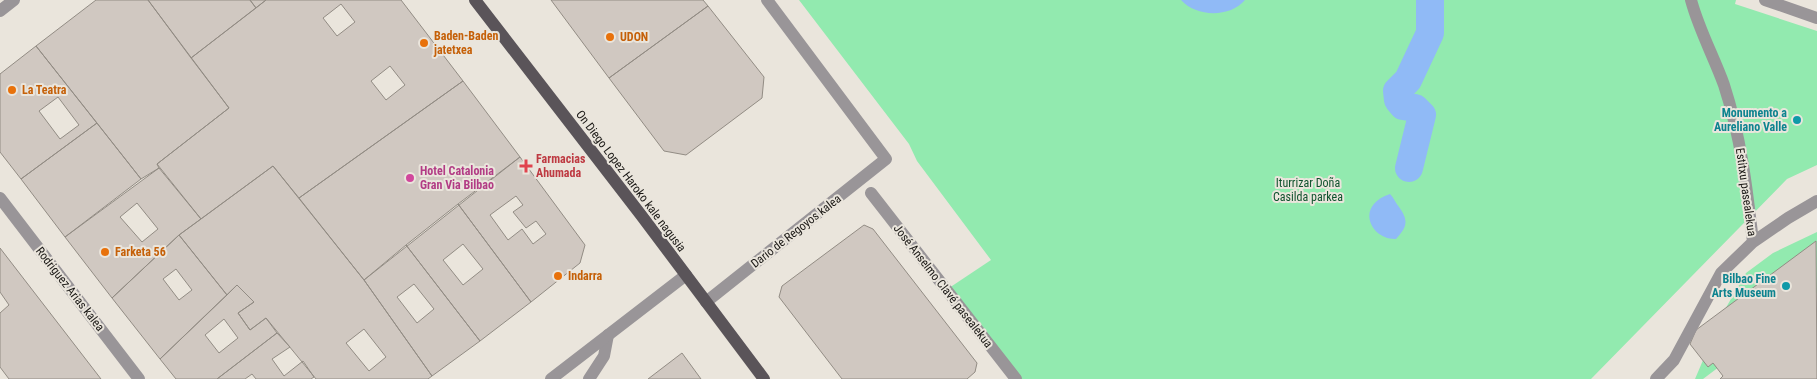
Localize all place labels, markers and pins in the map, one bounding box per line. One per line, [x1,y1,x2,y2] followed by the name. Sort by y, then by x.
[433,29,498,57] place label: Baden-Baden jatetxea
[620,30,648,44] place label: UDON
[604,31,616,43] marker: UDON
[418,37,430,49] marker: Baden-Baden jatetxea
[22,83,67,97] place label: La Teatra
[6,84,18,96] marker: La Teatra
[1714,106,1787,134] place label: Monumento a Aureliano Valle
[1791,114,1803,126] marker: Monumento a Aureliano Valle
[536,152,586,180] place label: Farmacias Ahumada
[520,160,532,172] marker: Farmacias Ahumada
[420,164,494,192] place label: Hotel Catalonia Gran Via Bilbao
[404,172,416,184] marker: Hotel Catalonia Gran Via Bilbao
[115,245,166,259] place label: Farketa 56
[99,246,111,258] marker: Farketa 56
[568,269,603,283] place label: Indarra
[552,270,564,282] marker: Indarra
[1712,272,1776,300] place label: Bilbao Fine Arts Museum
[1780,280,1792,292] marker: Bilbao Fine Arts Museum

